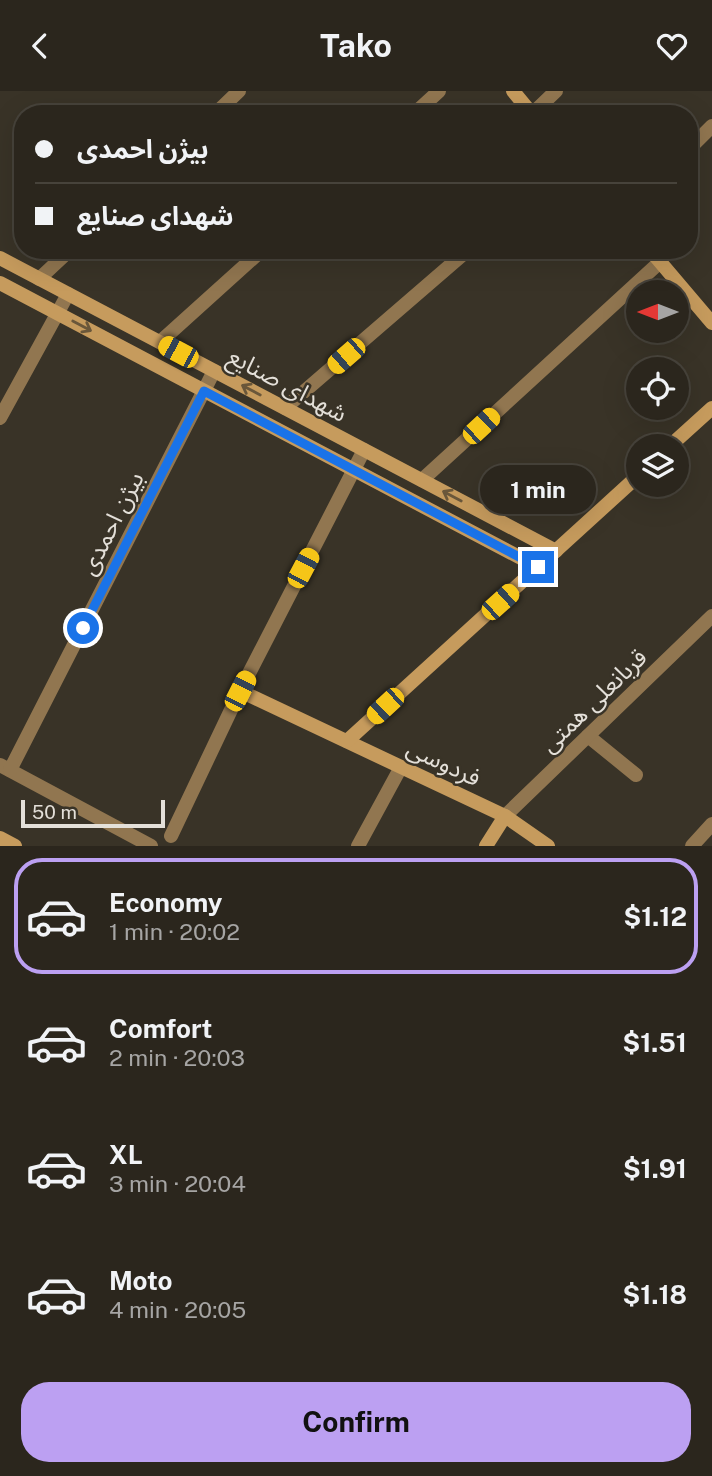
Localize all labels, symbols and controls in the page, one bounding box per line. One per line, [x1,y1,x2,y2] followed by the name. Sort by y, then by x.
[21,27,59,65] icon: back
[320,27,392,64] text: Tako
[653,27,691,65] icon: heart
[77,133,209,164] text: بیژن احمدی
[77,200,233,231] text: شهدای صنایع
[626,280,690,343] north arrow
[626,280,689,497] map controls
[71,320,92,333] one-way arrow
[155,333,202,371] car
[324,334,369,378] car
[222,341,352,430] street label: شهدای صنایع
[626,357,689,420] button: locate
[241,383,262,396] one-way arrow
[459,404,504,448] car
[626,434,689,497] button: layers
[480,465,596,515] callout: 1 min
[73,467,150,580] street label: بیژن احمدی
[510,476,566,503] text: 1 min
[442,489,463,502] one-way arrow
[284,545,323,591] car
[522,551,554,583] route end
[478,580,523,624] car
[67,612,99,644] route start
[534,642,653,758] street label: قربانعلی همتی
[222,668,259,714] car
[363,684,408,728] car
[402,733,485,792] street label: فردوسی
[21,797,164,829] scale bar
[32,801,77,823] text: 50 m
[25,885,88,948] icon: car
[109,887,222,918] text: Economy
[624,901,687,932] text: $1.12
[109,918,240,945] text: 1 min · 20:02
[25,1011,88,1074] icon: car
[109,1013,212,1044] text: Comfort
[622,1027,687,1058] text: $1.51
[109,1044,245,1071] text: 2 min · 20:03
[25,1137,88,1200] icon: car
[109,1139,143,1170] text: XL
[623,1153,687,1184] text: $1.91
[109,1170,246,1197] text: 3 min · 20:04
[25,1263,88,1326] icon: car
[109,1265,172,1296] text: Moto
[623,1279,687,1310] text: $1.18
[109,1296,246,1323] text: 4 min · 20:05
[21,1382,691,1462] button: Confirm

